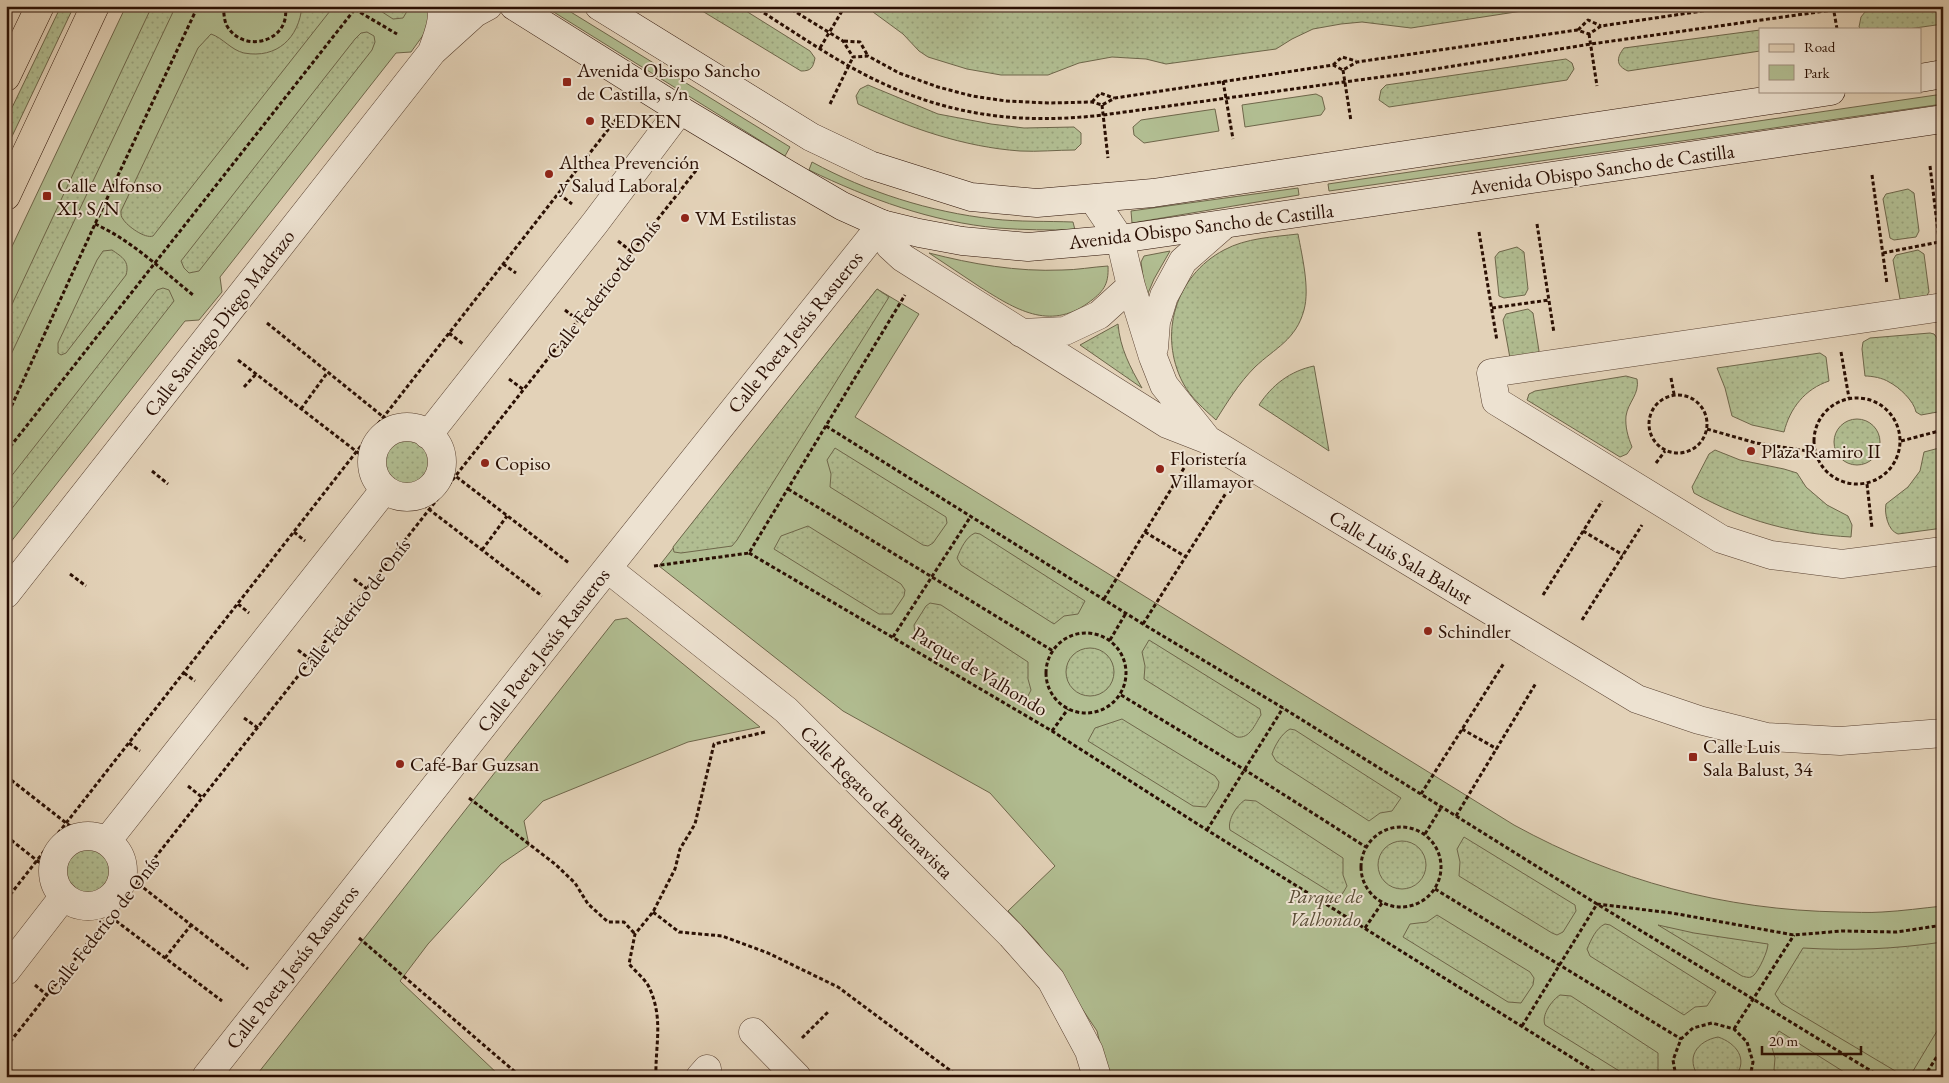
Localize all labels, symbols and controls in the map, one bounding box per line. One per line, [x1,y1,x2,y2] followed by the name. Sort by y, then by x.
[1759,28,1922,92] legend
[1804,37,1836,56] text: Road
[576,57,761,106] place label: Avenida Obispo Sancho de Castilla, s/n
[1804,63,1831,82] text: Park
[561,76,573,88] marker: Avenida Obispo Sancho de Castilla, s/n
[600,108,682,134] place label: REDKEN
[584,115,596,127] marker: REDKEN
[1467,138,1736,201] street label: Avenida Obispo Sancho de Castilla
[558,149,700,198] place label: Althea Prevención y Salud Laboral
[543,168,555,180] marker: Althea Prevención y Salud Laboral
[56,172,162,221] place label: Calle Alfonso XI, S/N
[41,190,53,202] marker: Calle Alfonso XI, S/N
[1066,197,1335,255] street label: Avenida Obispo Sancho de Castilla
[695,205,796,231] place label: VM Estilistas
[679,212,691,224] marker: VM Estilistas
[540,214,666,364] street label: Calle Federico de Onís
[138,224,300,422] street label: Calle Santiago Diego Madrazo
[721,245,869,419] street label: Calle Poeta Jesús Rasueros
[1761,438,1881,464] place label: Plaza Ramiro II
[1170,445,1254,494] place label: Floristería Villamayor
[1745,445,1757,457] marker: Plaza Ramiro II
[495,450,551,476] place label: Copiso
[479,457,491,469] marker: Copiso
[1154,463,1166,475] marker: Floristería Villamayor
[1324,504,1478,610] street label: Calle Luis Sala Balust
[290,533,416,683] street label: Calle Federico de Onís
[471,563,615,737] street label: Calle Poeta Jesús Rasueros
[1438,618,1511,644] place label: Schindler
[907,620,1053,722] street label: Parque de Valhondo
[1422,625,1434,637] marker: Schindler
[795,720,959,884] street label: Calle Regato de Buenavista
[1703,733,1813,782] place label: Calle Luis Sala Balust, 34
[410,751,540,777] place label: Café-Bar Guzsan
[1687,751,1699,763] marker: Calle Luis Sala Balust, 34
[394,758,406,770] marker: Café-Bar Guzsan
[39,851,165,1001] street label: Calle Federico de Onís
[220,880,364,1054] street label: Calle Poeta Jesús Rasueros
[1288,883,1362,932] park label: Parque de Valhondo
[1762,1023,1860,1055] scale bar
[1769,1031,1798,1050] text: 20 m

